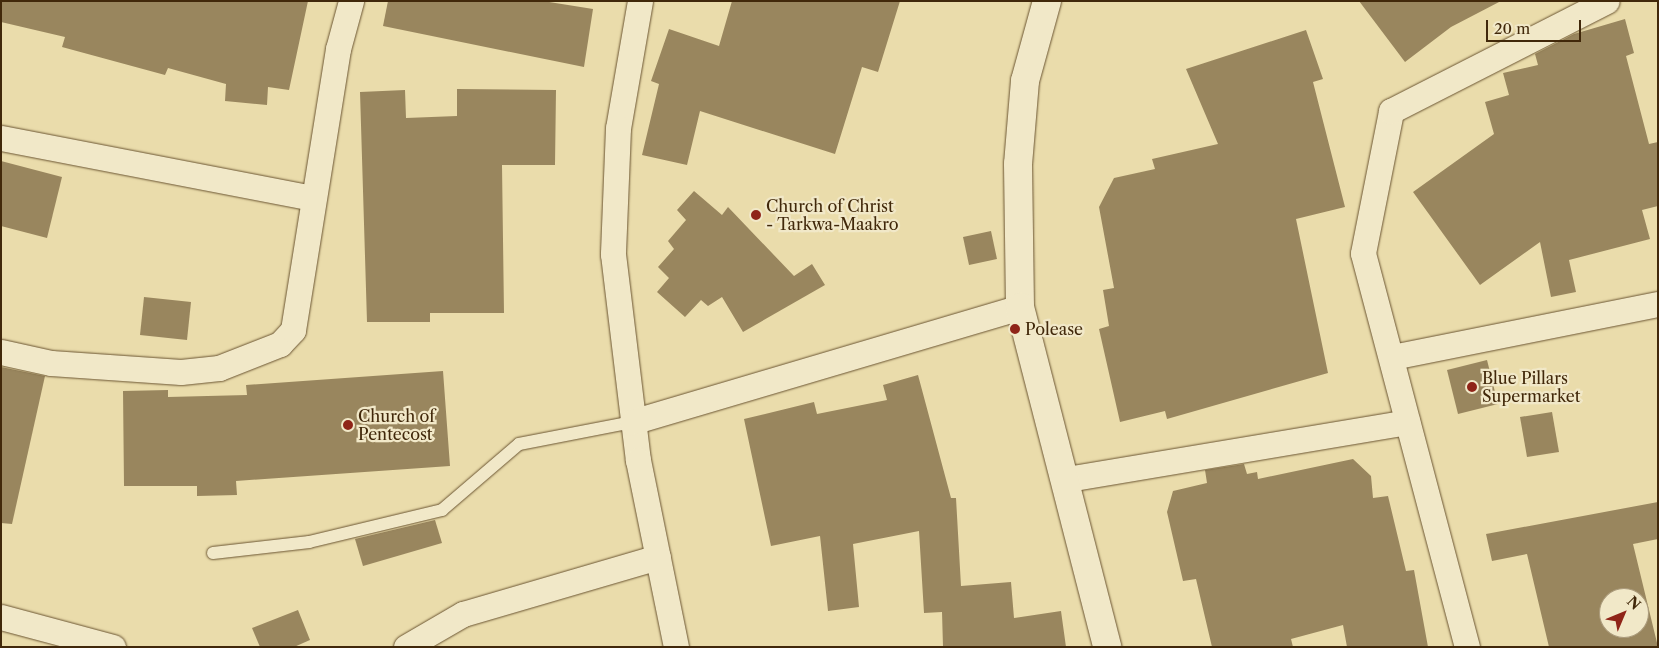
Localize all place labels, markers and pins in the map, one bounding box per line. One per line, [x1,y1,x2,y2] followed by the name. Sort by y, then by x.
[766,196,899,234] place label: Church of Christ - Tarkwa-Maakro
[750,209,762,221] marker: Church of Christ - Tarkwa-Maakro
[1025,319,1083,339] place label: Polease
[1009,323,1021,335] marker: Polease
[1482,368,1580,406] place label: Blue Pillars Supermarket
[1466,381,1478,393] marker: Blue Pillars Supermarket
[358,406,435,444] place label: Church of Pentecost
[342,419,354,431] marker: Church of Pentecost

